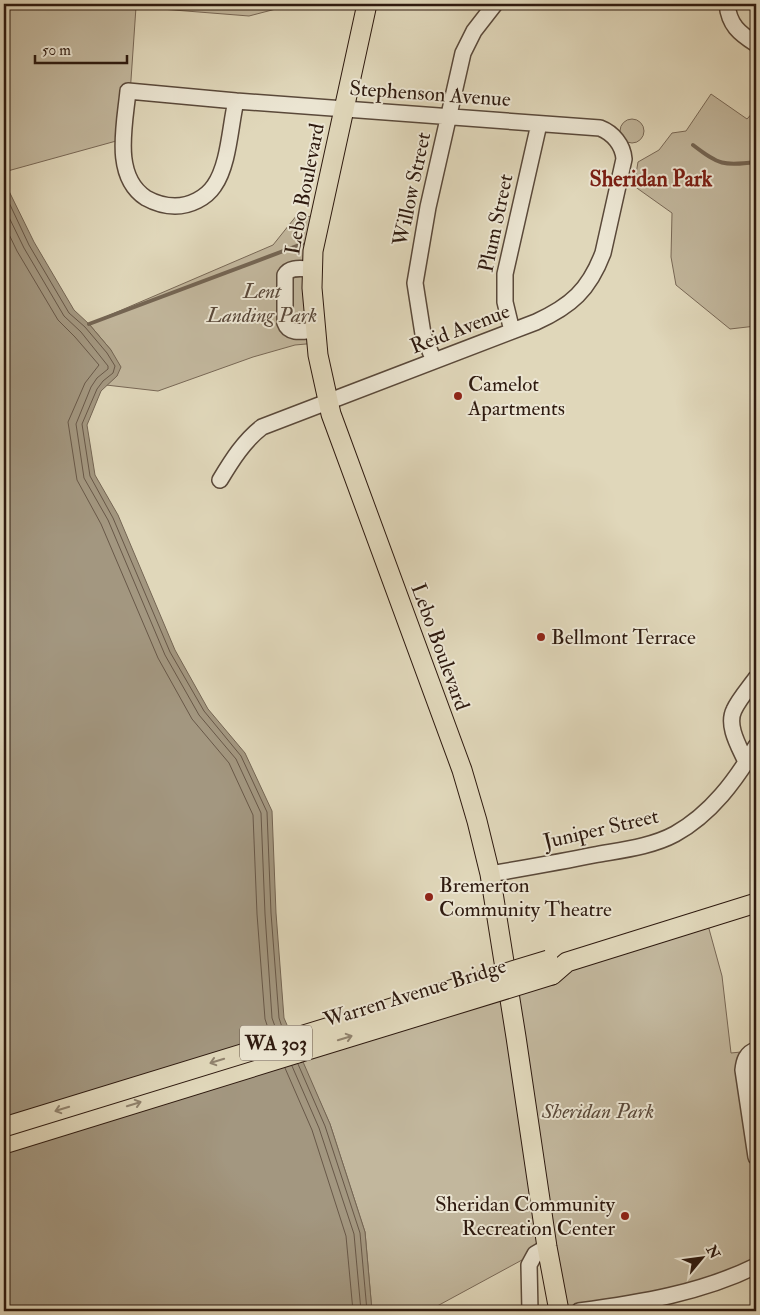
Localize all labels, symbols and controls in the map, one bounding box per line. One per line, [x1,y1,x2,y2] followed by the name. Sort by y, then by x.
[35,32,128,64] scale bar
[42,41,71,60] text: 50 m
[348,75,512,113] street label: Stephenson Avenue
[279,120,331,257] street label: Lebo Boulevard
[387,129,437,249] street label: Willow Street
[590,165,713,193] district label: Sheridan Park
[472,171,520,275] street label: Plum Street
[206,278,317,329] park label: Lent Landing Park
[406,298,514,360] street label: Reid Avenue
[467,371,565,422] place label: Camelot Apartments
[452,390,464,402] marker: Camelot Apartments
[405,580,476,715] street label: Lebo Boulevard
[551,624,696,651] place label: Bellmont Terrace
[535,631,547,643] marker: Bellmont Terrace
[540,803,661,856] street label: Juniper Street
[439,872,612,923] place label: Bremerton Community Theatre
[423,891,435,903] marker: Bremerton Community Theatre
[320,952,510,1034] street label: Warren Avenue Bridge
[240,1026,312,1060] road number: WA 303
[336,1033,352,1043] one-way arrow
[209,1057,225,1067] one-way arrow
[126,1098,142,1108] one-way arrow
[541,1098,654,1125] park label: Sheridan Park
[54,1105,70,1115] one-way arrow
[435,1191,616,1242] place label: Sheridan Community Recreation Center
[619,1210,631,1222] marker: Sheridan Community Recreation Center
[678,1232,728,1282] north arrow
[702,1241,724,1262] text: N

